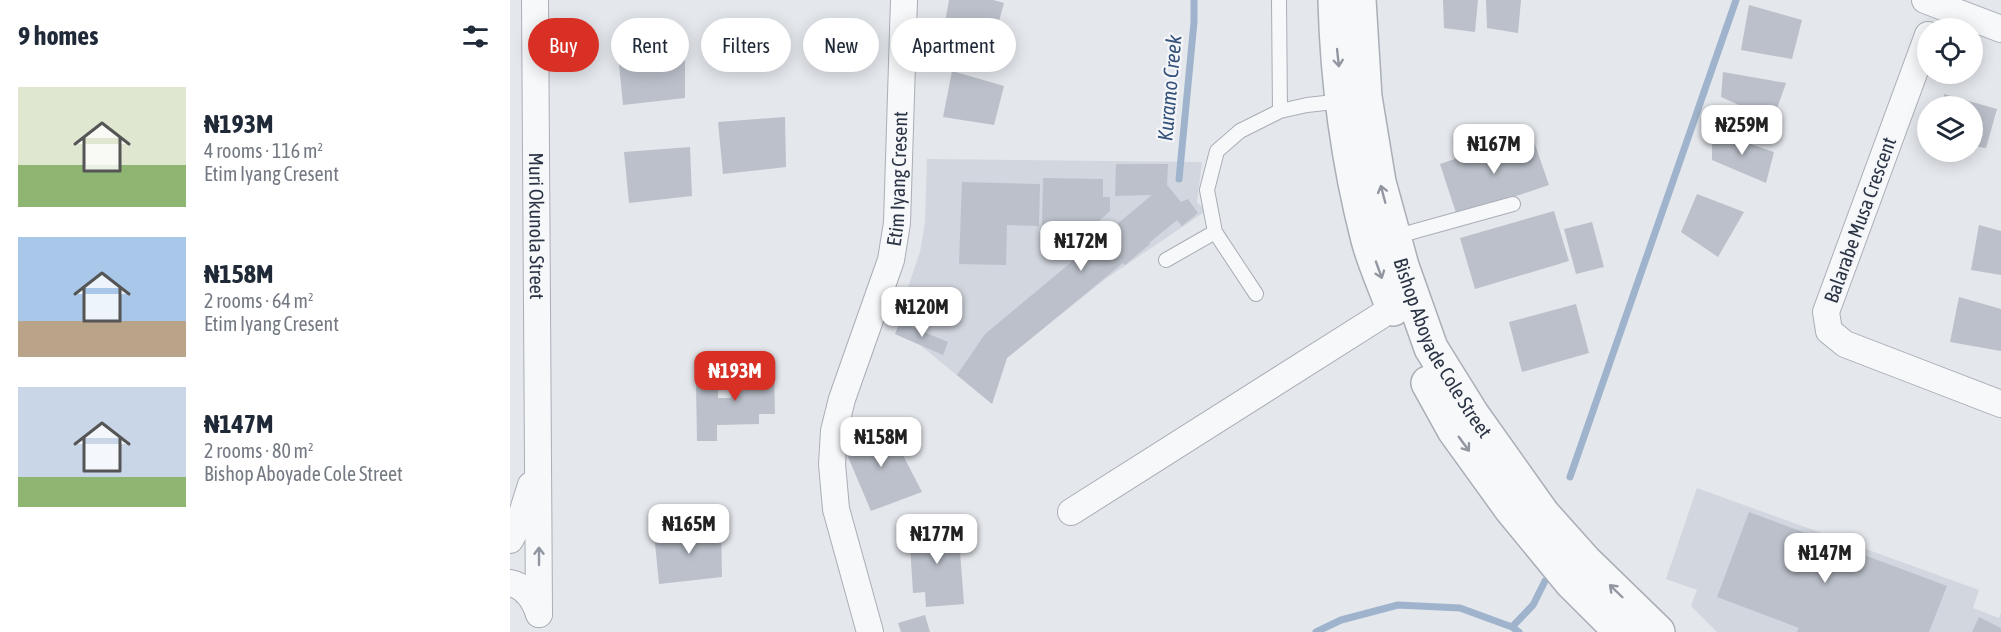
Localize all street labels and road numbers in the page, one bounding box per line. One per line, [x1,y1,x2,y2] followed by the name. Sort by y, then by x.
[881,111,912,248] street label: Etim Iyang Cresent
[1819,134,1900,306] street label: Balarabe Musa Crescent
[525,152,549,300] street label: Muri Okunola Street
[1389,255,1497,442] street label: Bishop Aboyade Cole Street

